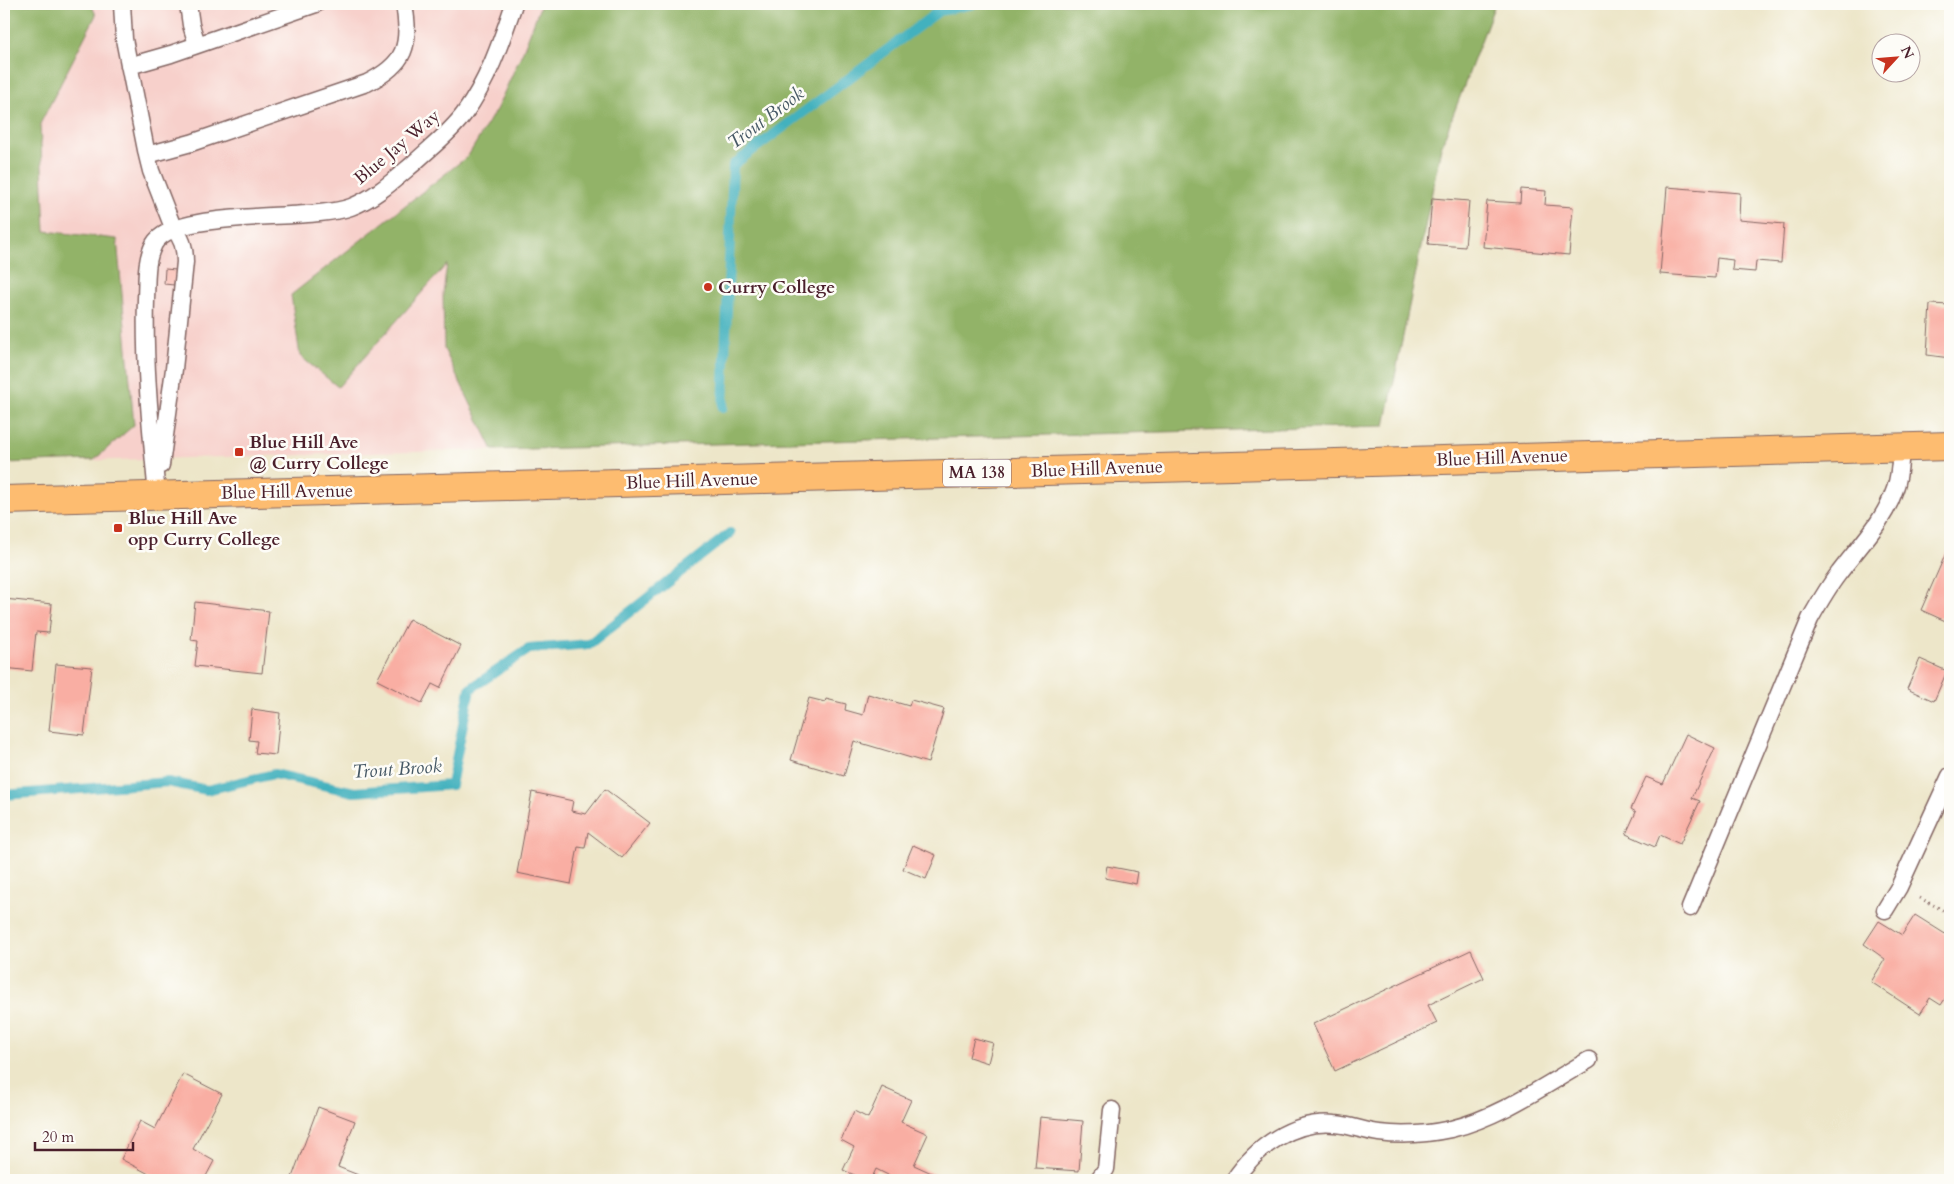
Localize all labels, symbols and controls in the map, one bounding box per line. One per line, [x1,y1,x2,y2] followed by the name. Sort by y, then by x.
[1872,32,1922,82] north arrow
[1896,43,1918,62] text: N
[722,80,810,155] water label: Trout Brook
[349,103,446,190] street label: Blue Jay Way
[718,275,835,300] place label: Curry College
[702,281,714,293] marker: Curry College
[249,430,389,476] place label: Blue Hill Ave @ Curry College
[1436,443,1568,473] street label: Blue Hill Avenue
[233,446,245,458] marker: Blue Hill Ave @ Curry College
[1031,454,1163,484] street label: Blue Hill Avenue
[943,459,1011,486] road number: MA 138
[626,466,758,496] street label: Blue Hill Avenue
[221,478,353,506] street label: Blue Hill Avenue
[128,506,281,552] place label: Blue Hill Ave opp Curry College
[112,522,124,534] marker: Blue Hill Ave opp Curry College
[351,753,443,785] water label: Trout Brook
[35,1119,132,1151] scale bar
[42,1127,74,1147] text: 20 m

